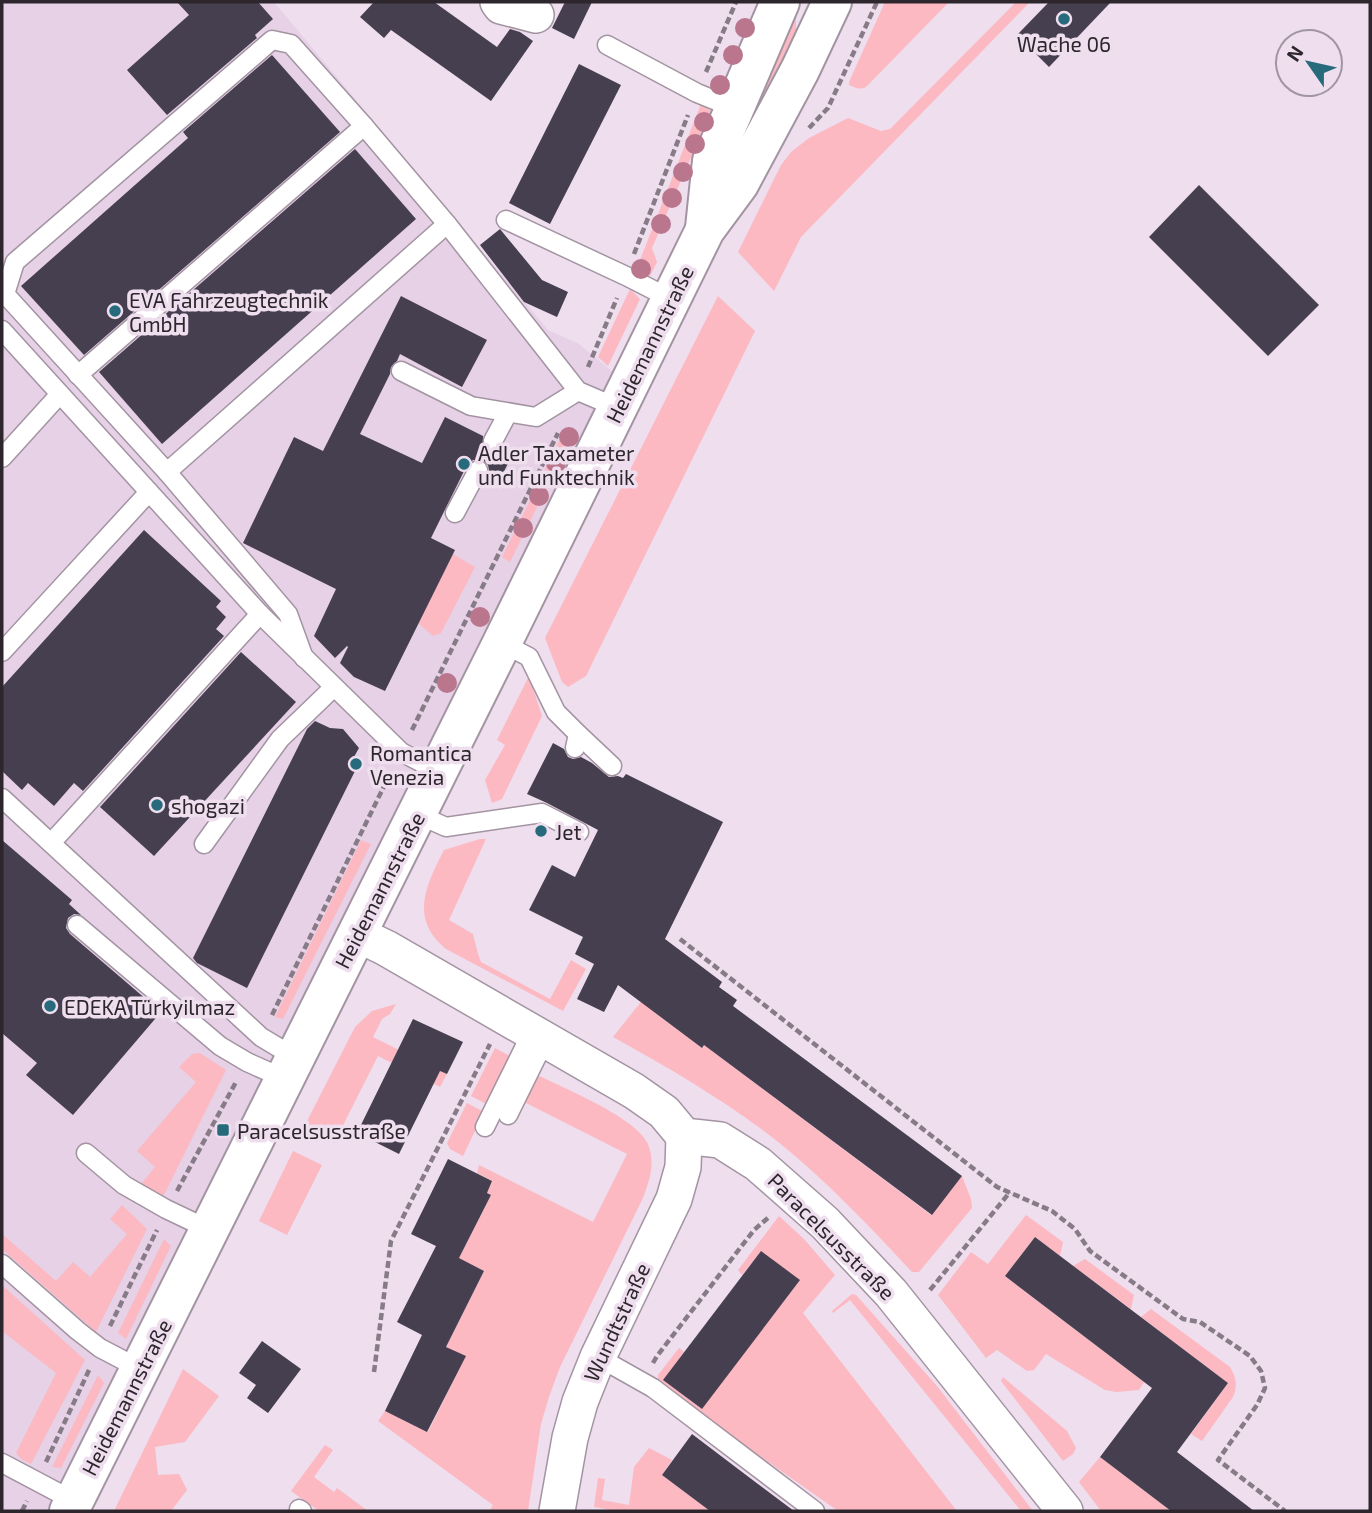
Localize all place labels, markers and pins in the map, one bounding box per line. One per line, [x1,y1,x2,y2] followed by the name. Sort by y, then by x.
[1056,11,1072,27] marker: Wache 06
[1017,31,1111,56] place label: Wache 06
[129,287,329,336] place label: EVA Fahrzeugtechnik GmbH
[107,303,123,319] marker: EVA Fahrzeugtechnik GmbH
[478,440,635,489] place label: Adler Taxameter und Funktechnik
[456,456,472,472] marker: Adler Taxameter und Funktechnik
[370,740,472,789] place label: Romantica Venezia
[348,756,364,772] marker: Romantica Venezia
[171,793,245,818] place label: shogazi
[149,797,165,813] marker: shogazi
[555,819,581,844] place label: Jet
[533,823,549,839] marker: Jet
[64,994,235,1019] place label: EDEKA Türkyilmaz
[42,998,58,1014] marker: EDEKA Türkyilmaz
[237,1118,406,1143] place label: Paracelsusstraße
[215,1122,231,1138] marker: Paracelsusstraße

